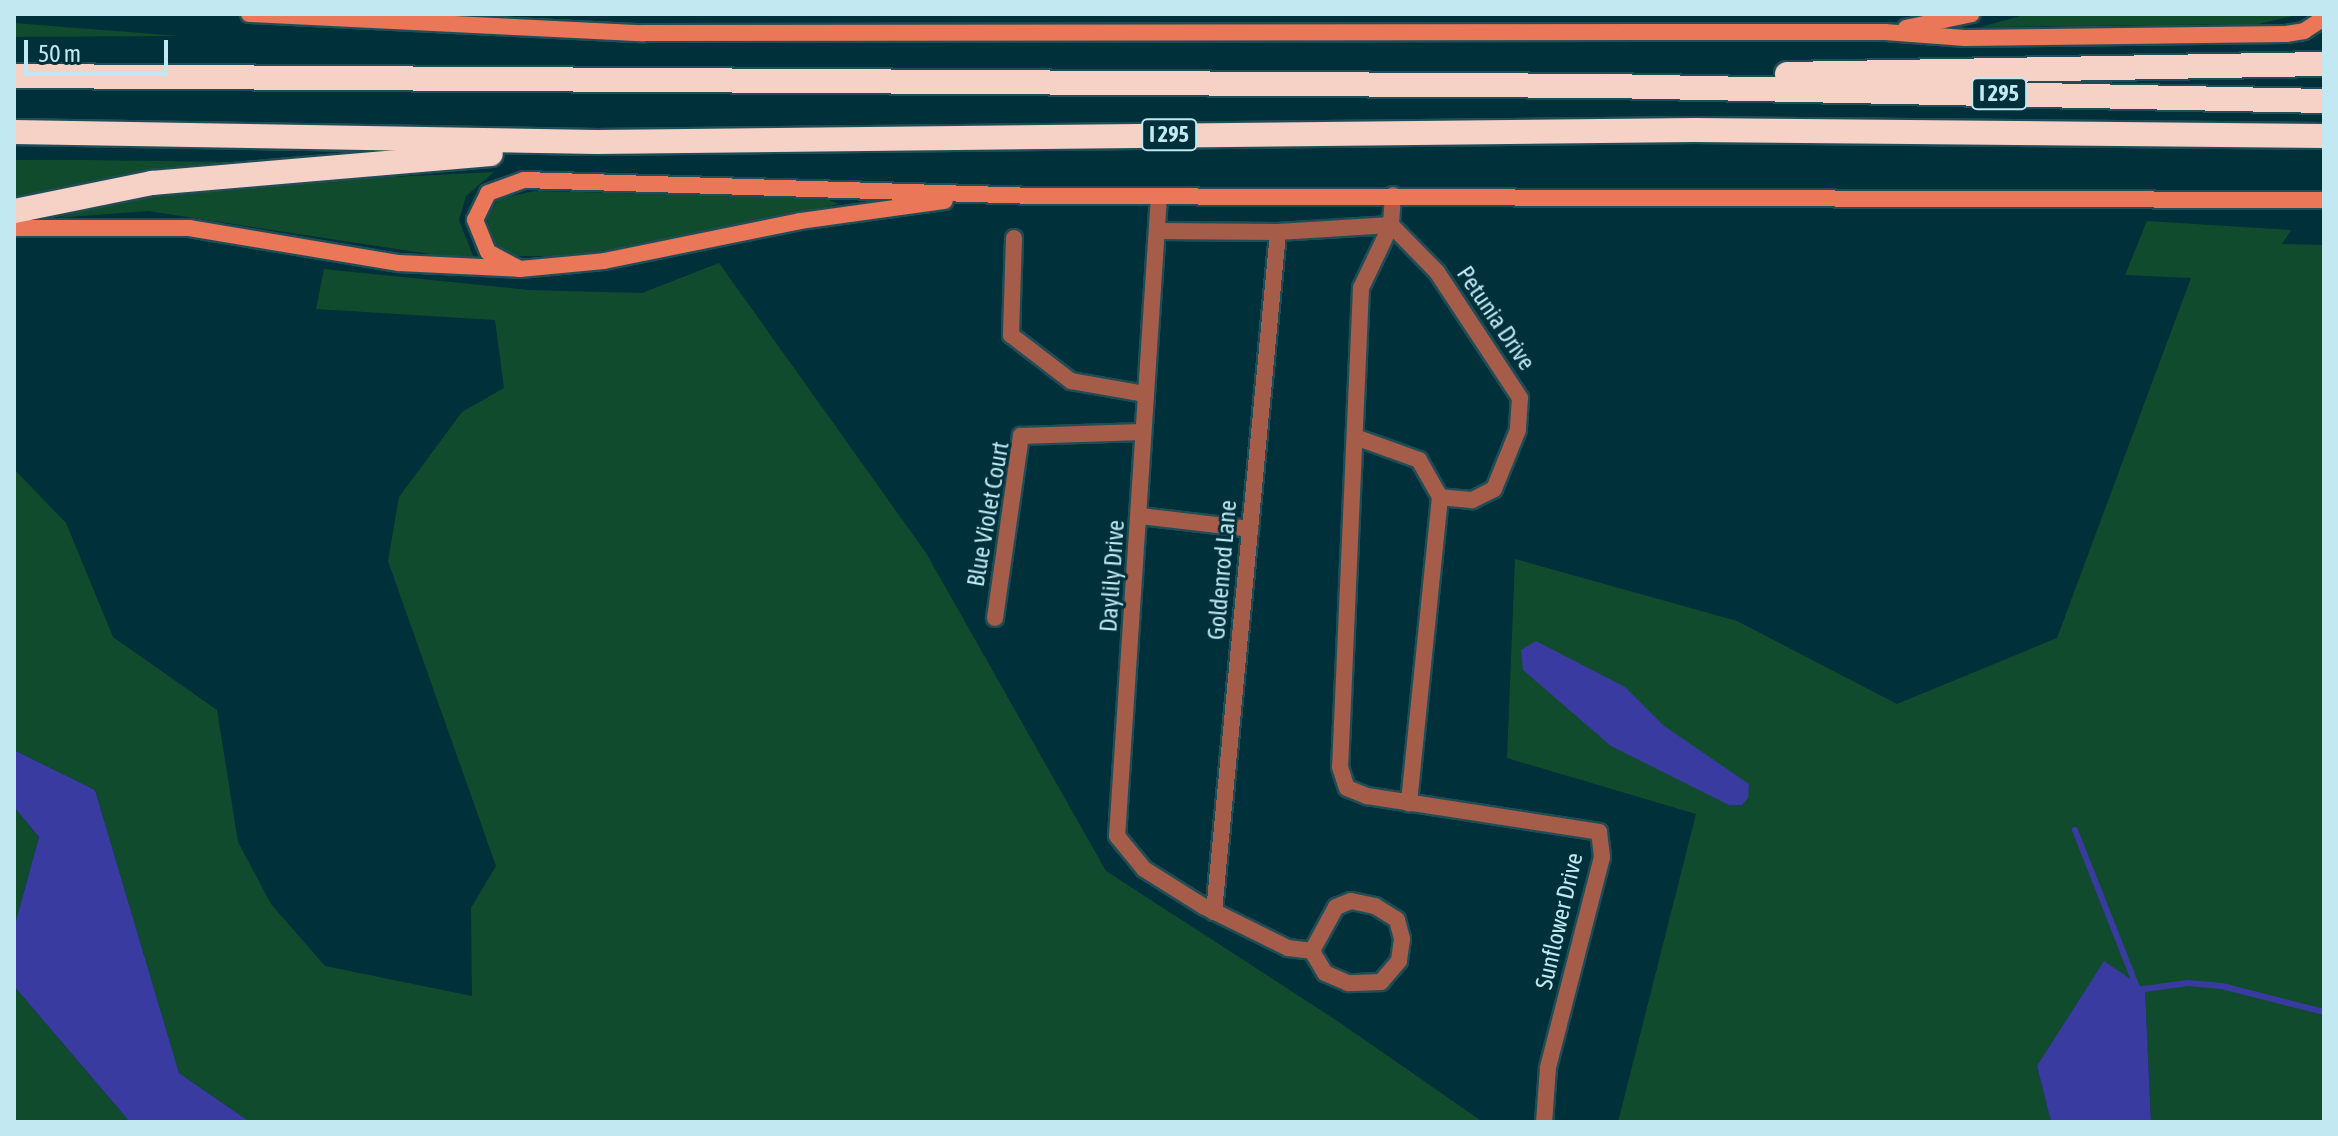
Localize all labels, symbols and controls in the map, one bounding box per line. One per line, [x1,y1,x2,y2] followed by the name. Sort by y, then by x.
[28,24,172,74] scale bar
[38,40,81,67] text: 50 m
[1971,76,2027,112] road number: I 295
[1141,117,1197,153] road number: I 295
[1451,261,1541,375] street label: Petunia Drive
[961,439,1015,589] street label: Blue Violet Court
[1202,499,1242,641] street label: Goldenrod Lane
[1094,519,1130,633] street label: Daylily Drive
[1529,850,1589,992] street label: Sunflower Drive

